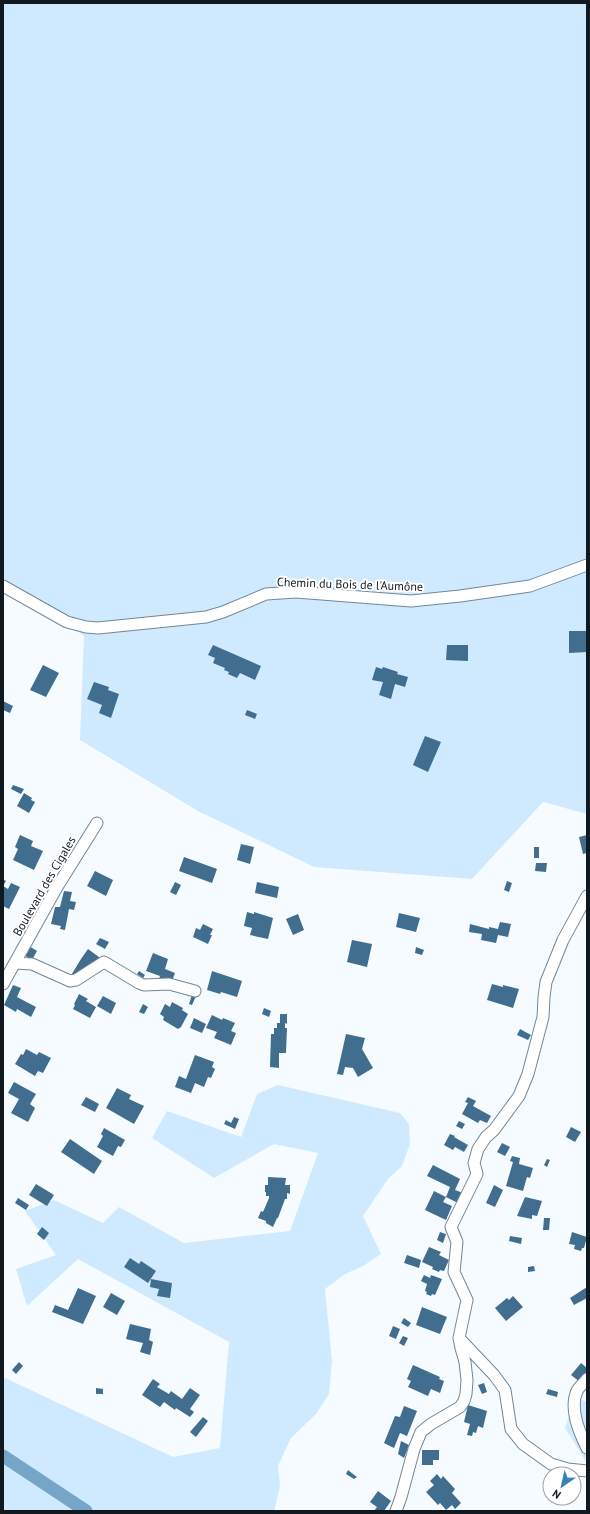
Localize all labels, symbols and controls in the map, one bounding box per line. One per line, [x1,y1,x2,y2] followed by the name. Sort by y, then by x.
[277,574,423,594] street label: Chemin du Bois de l'Aumône
[9,833,79,939] street label: Boulevard des Cigales
[542,1466,582,1506] north arrow
[549,1486,563,1502] text: N

